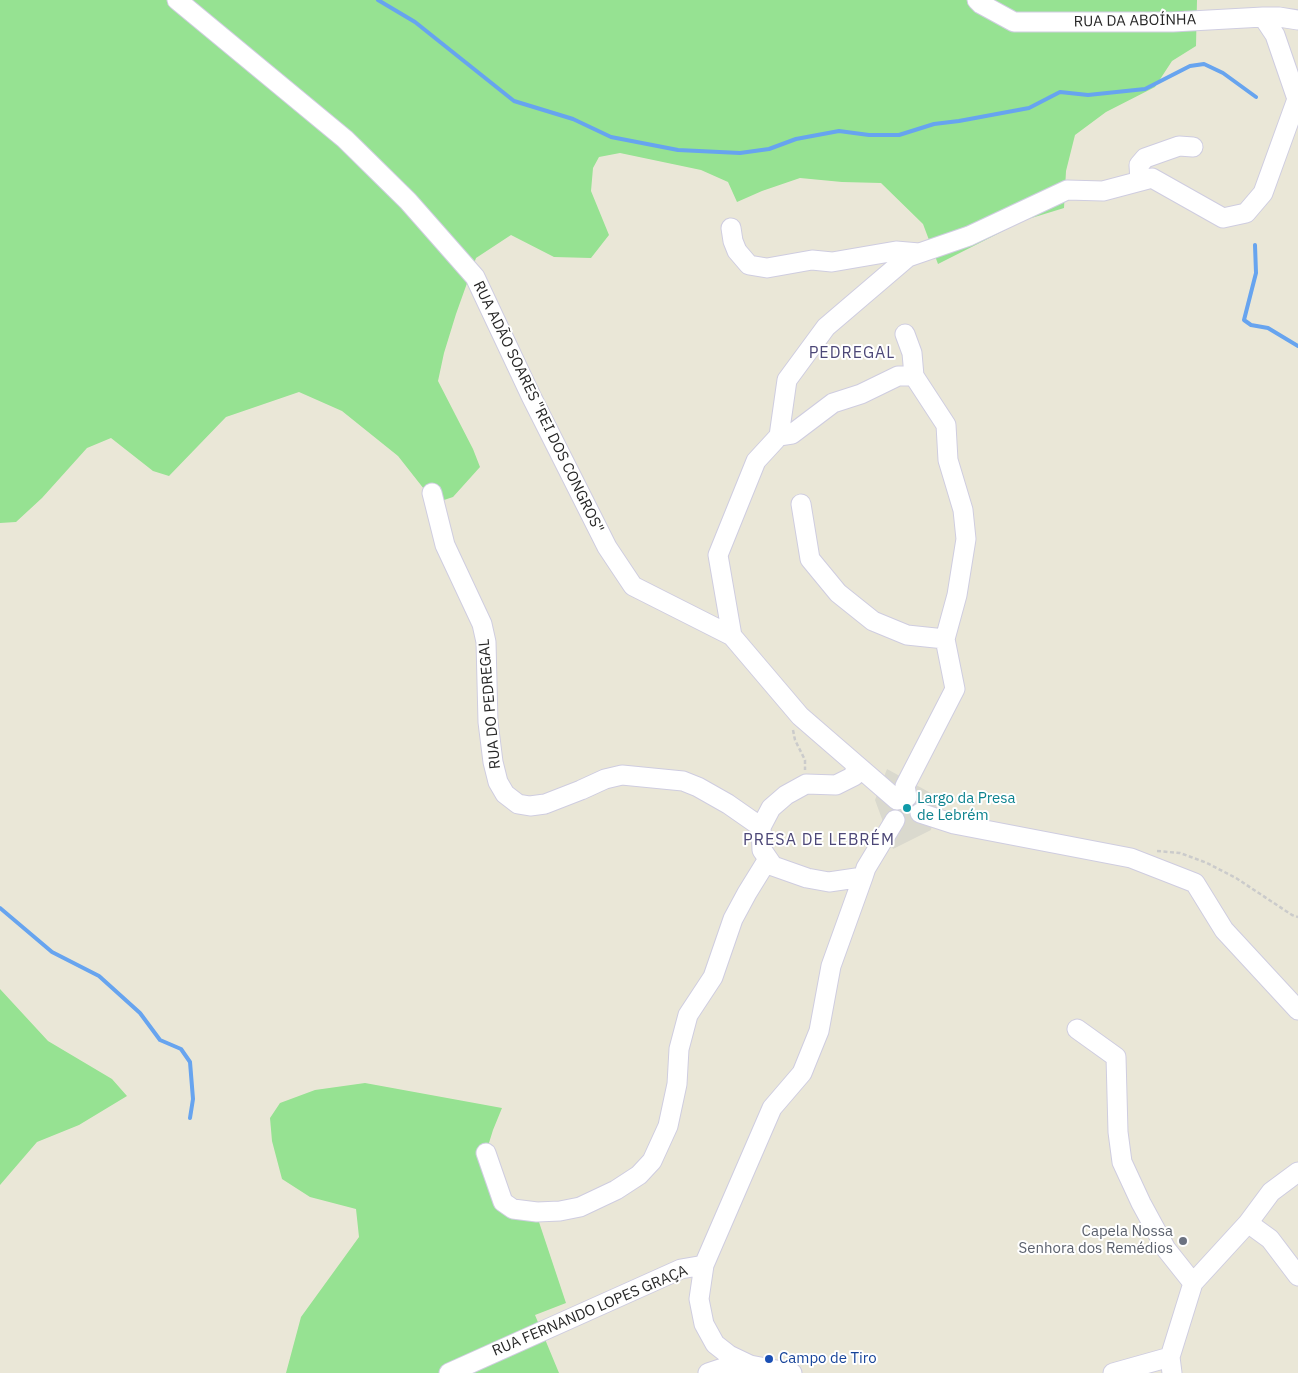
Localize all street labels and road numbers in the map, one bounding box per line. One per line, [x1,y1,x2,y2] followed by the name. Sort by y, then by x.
[1074,11,1196,31] street label: RUA DA ABOÍNHA
[469,278,607,536] street label: RUA ADÃO SOARES "REI DOS CONGROS"
[475,638,505,770] street label: RUA DO PEDREGAL
[490,1262,690,1360] street label: RUA FERNANDO LOPES GRAÇA

